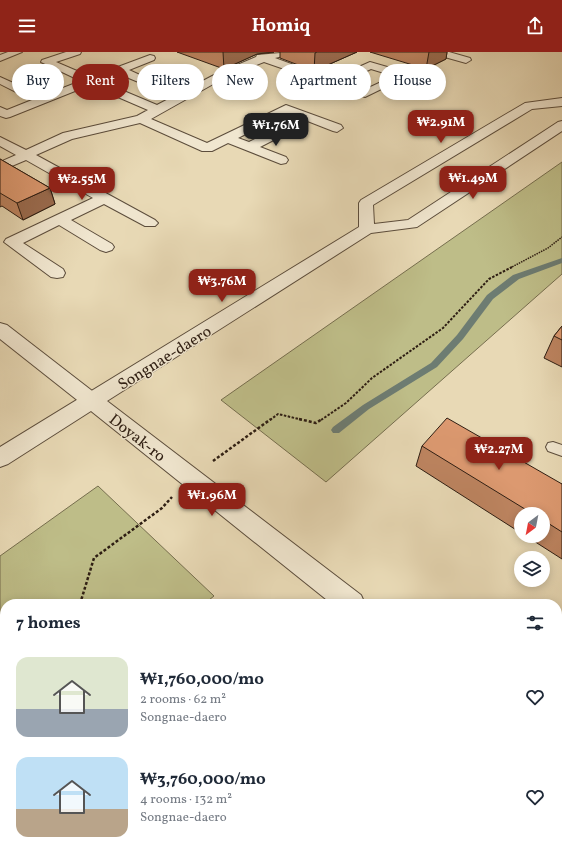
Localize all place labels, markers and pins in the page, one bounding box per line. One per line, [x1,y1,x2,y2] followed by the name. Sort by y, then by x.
[408,110,474,144] pin: ₩2.91M
[243,113,309,147] pin: ₩1.76M
[440,166,506,200] pin: ₩1.49M
[49,167,115,201] pin: ₩2.55M
[189,269,255,303] pin: ₩3.76M
[466,437,532,471] pin: ₩2.27M
[179,483,245,517] pin: ₩1.96M

